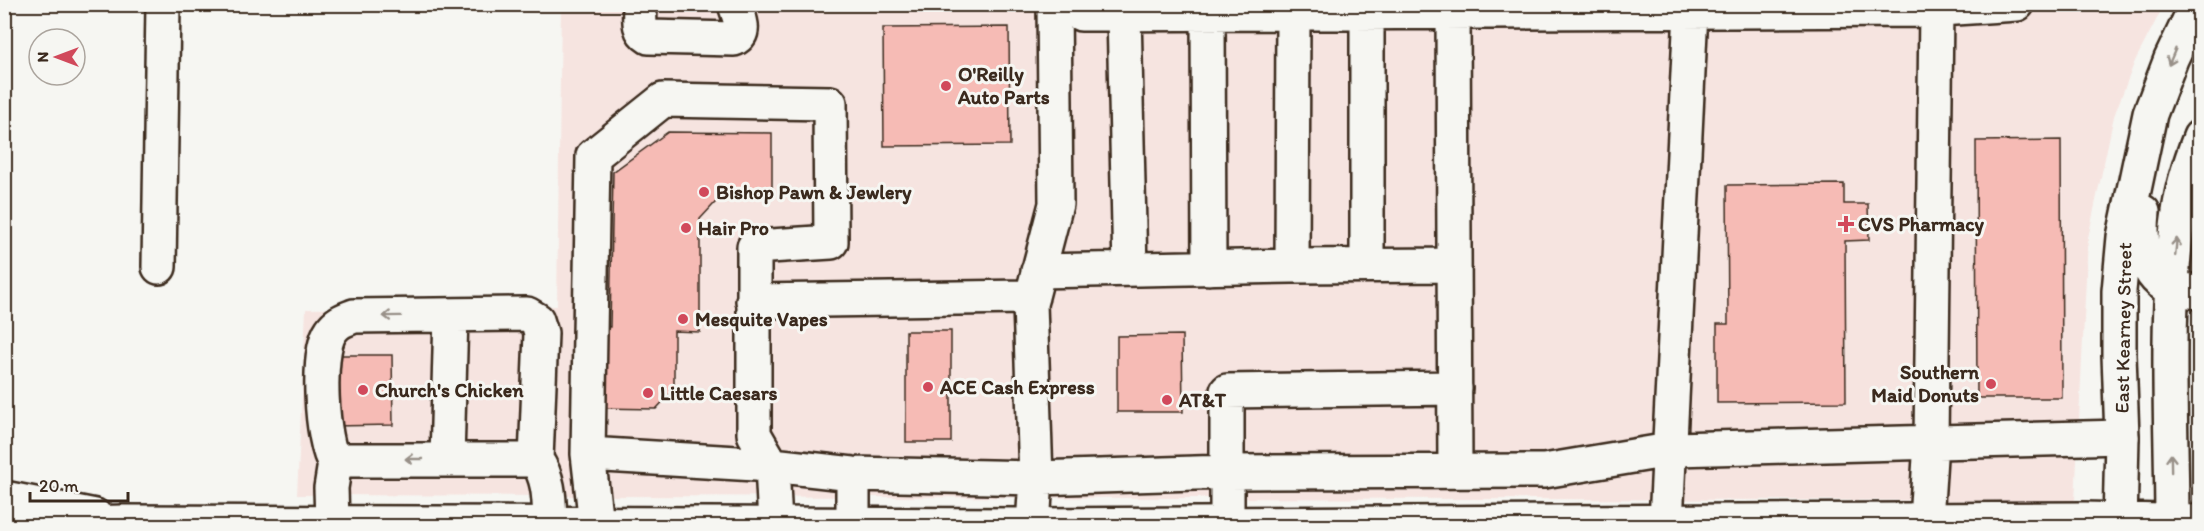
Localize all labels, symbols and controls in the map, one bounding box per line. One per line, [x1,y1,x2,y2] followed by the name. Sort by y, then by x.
[27,27,87,87] north arrow
[2166,48,2177,66] one-way arrow
[33,52,52,62] text: N
[957,62,1050,109] place label: O'Reilly Auto Parts
[939,79,953,93] marker: O'Reilly Auto Parts
[716,180,912,205] place label: Bishop Pawn & Jewlery
[697,185,711,199] marker: Bishop Pawn & Jewlery
[1858,212,1985,237] place label: CVS Pharmacy
[698,216,769,240] place label: Hair Pro
[1839,217,1853,231] marker: CVS Pharmacy
[679,221,693,235] marker: Hair Pro
[2171,237,2182,257] one-way arrow
[2110,242,2136,414] street label: East Kearney Street
[695,307,828,332] place label: Mesquite Vapes
[383,310,403,321] one-way arrow
[676,312,690,326] marker: Mesquite Vapes
[1871,360,1980,407] place label: Southern Maid Donuts
[939,375,1095,400] place label: ACE Cash Express
[1984,377,1998,391] marker: Southern Maid Donuts
[375,378,524,402] place label: Church's Chicken
[921,380,935,394] marker: ACE Cash Express
[660,381,778,405] place label: Little Caesars
[356,383,370,397] marker: Church's Chicken
[641,386,655,400] marker: Little Caesars
[1178,388,1227,412] place label: AT&T
[1160,393,1174,407] marker: AT&T
[2165,453,2177,473] one-way arrow
[405,454,425,465] one-way arrow
[30,465,128,503] scale bar
[39,475,79,497] text: 20 m

